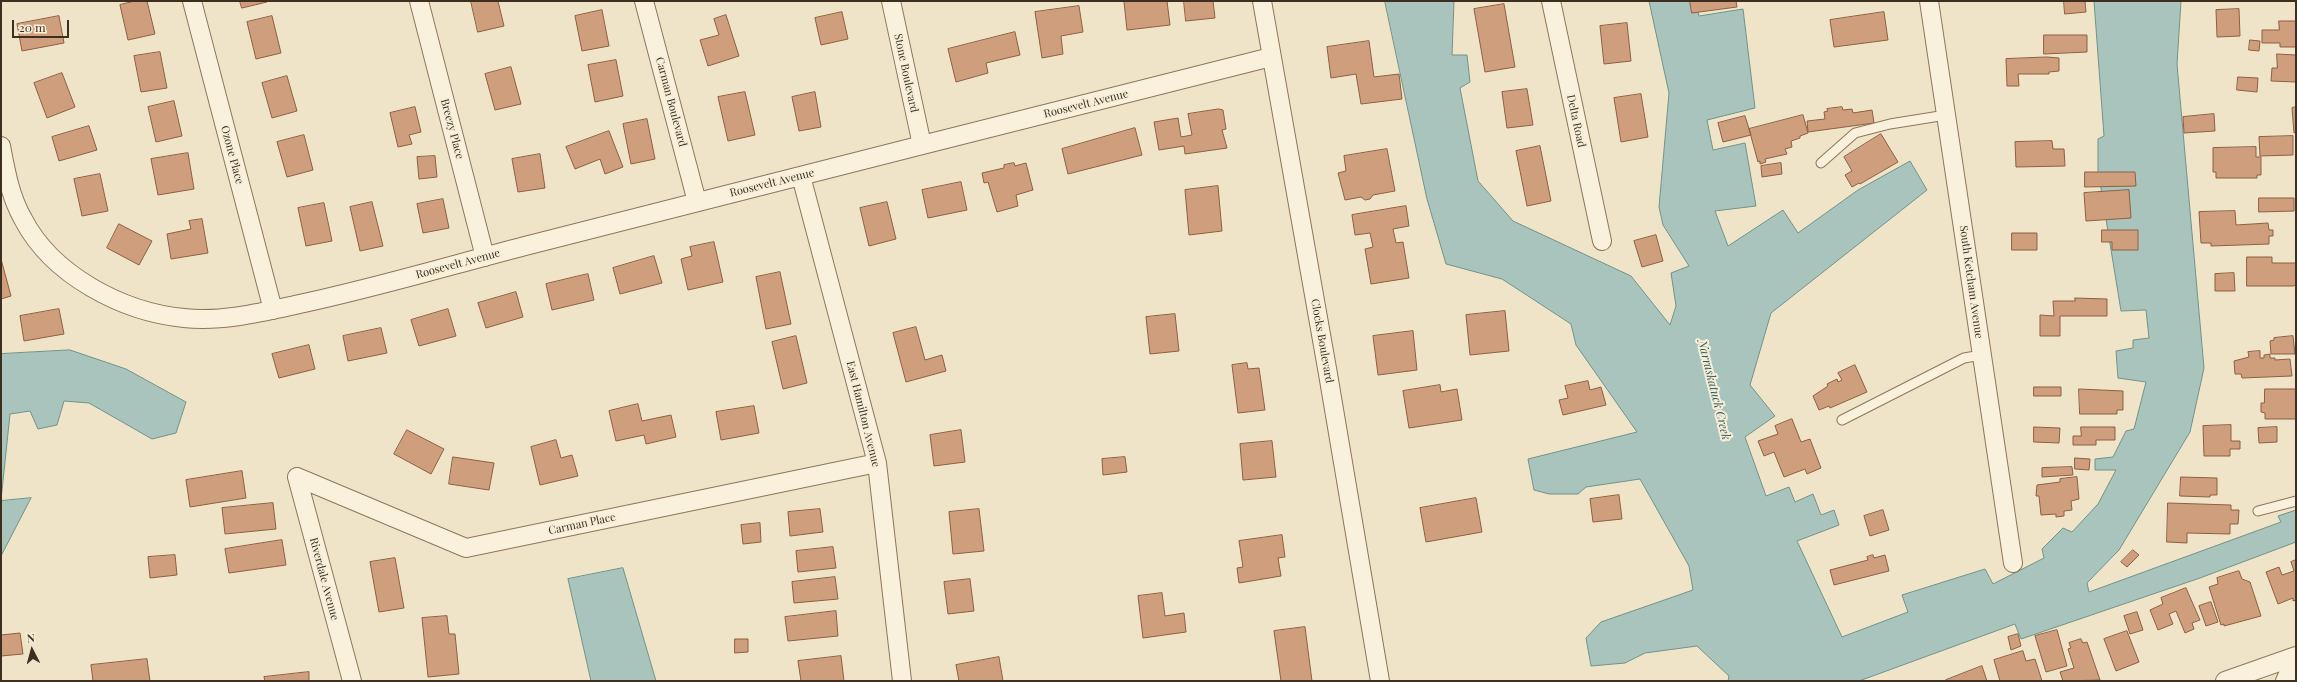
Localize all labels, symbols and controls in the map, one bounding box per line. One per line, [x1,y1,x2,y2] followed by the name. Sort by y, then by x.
[14,12,71,38] scale bar
[19,19,46,35] text: 20 m
[891,32,921,114] street label: Stone Boulevard
[653,56,689,148] street label: Carman Boulevard
[1042,87,1130,121] street label: Roosevelt Avenue
[1564,93,1588,149] street label: Delta Road
[438,97,466,161] street label: Breezy Place
[218,124,246,186] street label: Ozone Place
[728,166,816,200] street label: Roosevelt Avenue
[1957,225,1985,339] street label: South Ketcham Avenue
[414,246,502,282] street label: Roosevelt Avenue
[1308,298,1336,384] street label: Clocks Boulevard
[1695,338,1733,442] water label: Narraskatuck Creek
[843,359,883,469] street label: East Hamilton Avenue
[547,510,617,538] street label: Carman Place
[307,536,341,622] street label: Riverdale Avenue
[12,630,52,670] north arrow
[26,630,35,645] text: N

